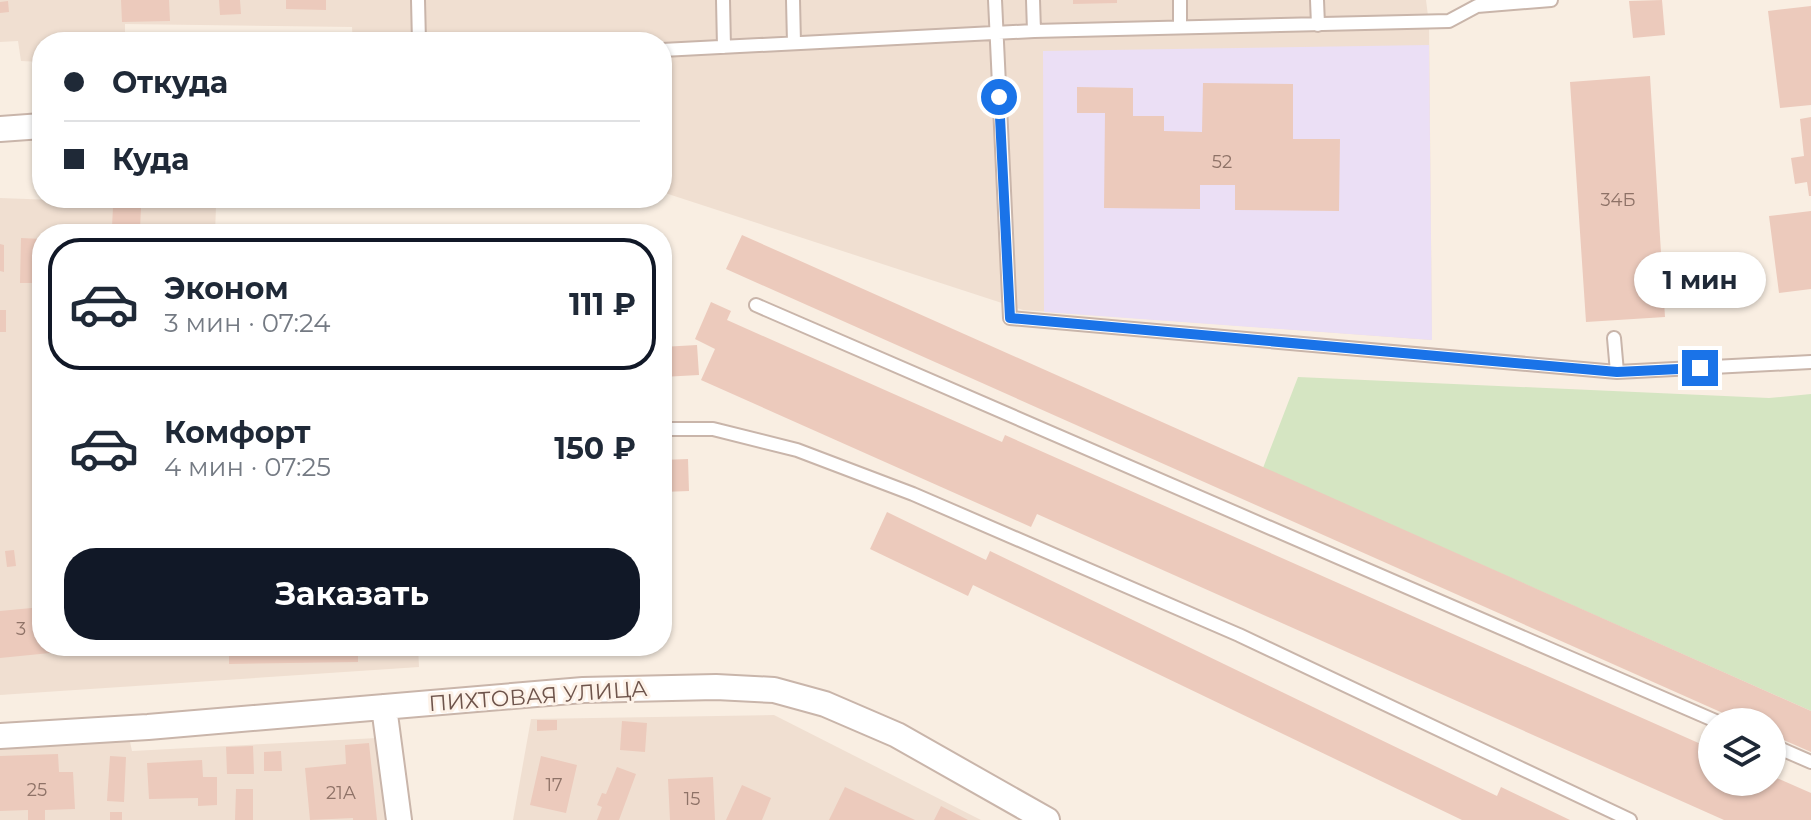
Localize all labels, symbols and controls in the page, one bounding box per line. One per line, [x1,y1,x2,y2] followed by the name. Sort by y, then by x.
[112,64,228,101] text: Откуда
[981,79,1017,115] route start
[112,141,189,178] text: Куда
[1212,151,1232,173] house number: 52
[1600,189,1636,211] house number: 34Б
[1634,252,1766,308] callout: 1 мин
[1662,264,1738,296] text: 1 мин
[68,268,140,340] icon: car
[164,270,289,307] text: Эконом
[569,286,636,323] text: 111 ₽
[164,307,330,339] text: 3 мин · 07:24
[1682,350,1718,386] route end
[68,412,140,484] icon: car
[164,414,311,451] text: Комфорт
[554,430,636,467] text: 150 ₽
[164,451,331,483] text: 4 мин · 07:25
[64,548,640,640] button: Заказать
[16,618,26,640] house number: 3
[428,675,649,717] street label: ПИХТОВАЯ УЛИЦА
[1698,708,1786,796] map controls
[1698,708,1786,796] button: layers
[545,774,563,796] house number: 17
[27,779,47,801] house number: 25
[326,782,357,804] house number: 21А
[684,788,700,810] house number: 15

